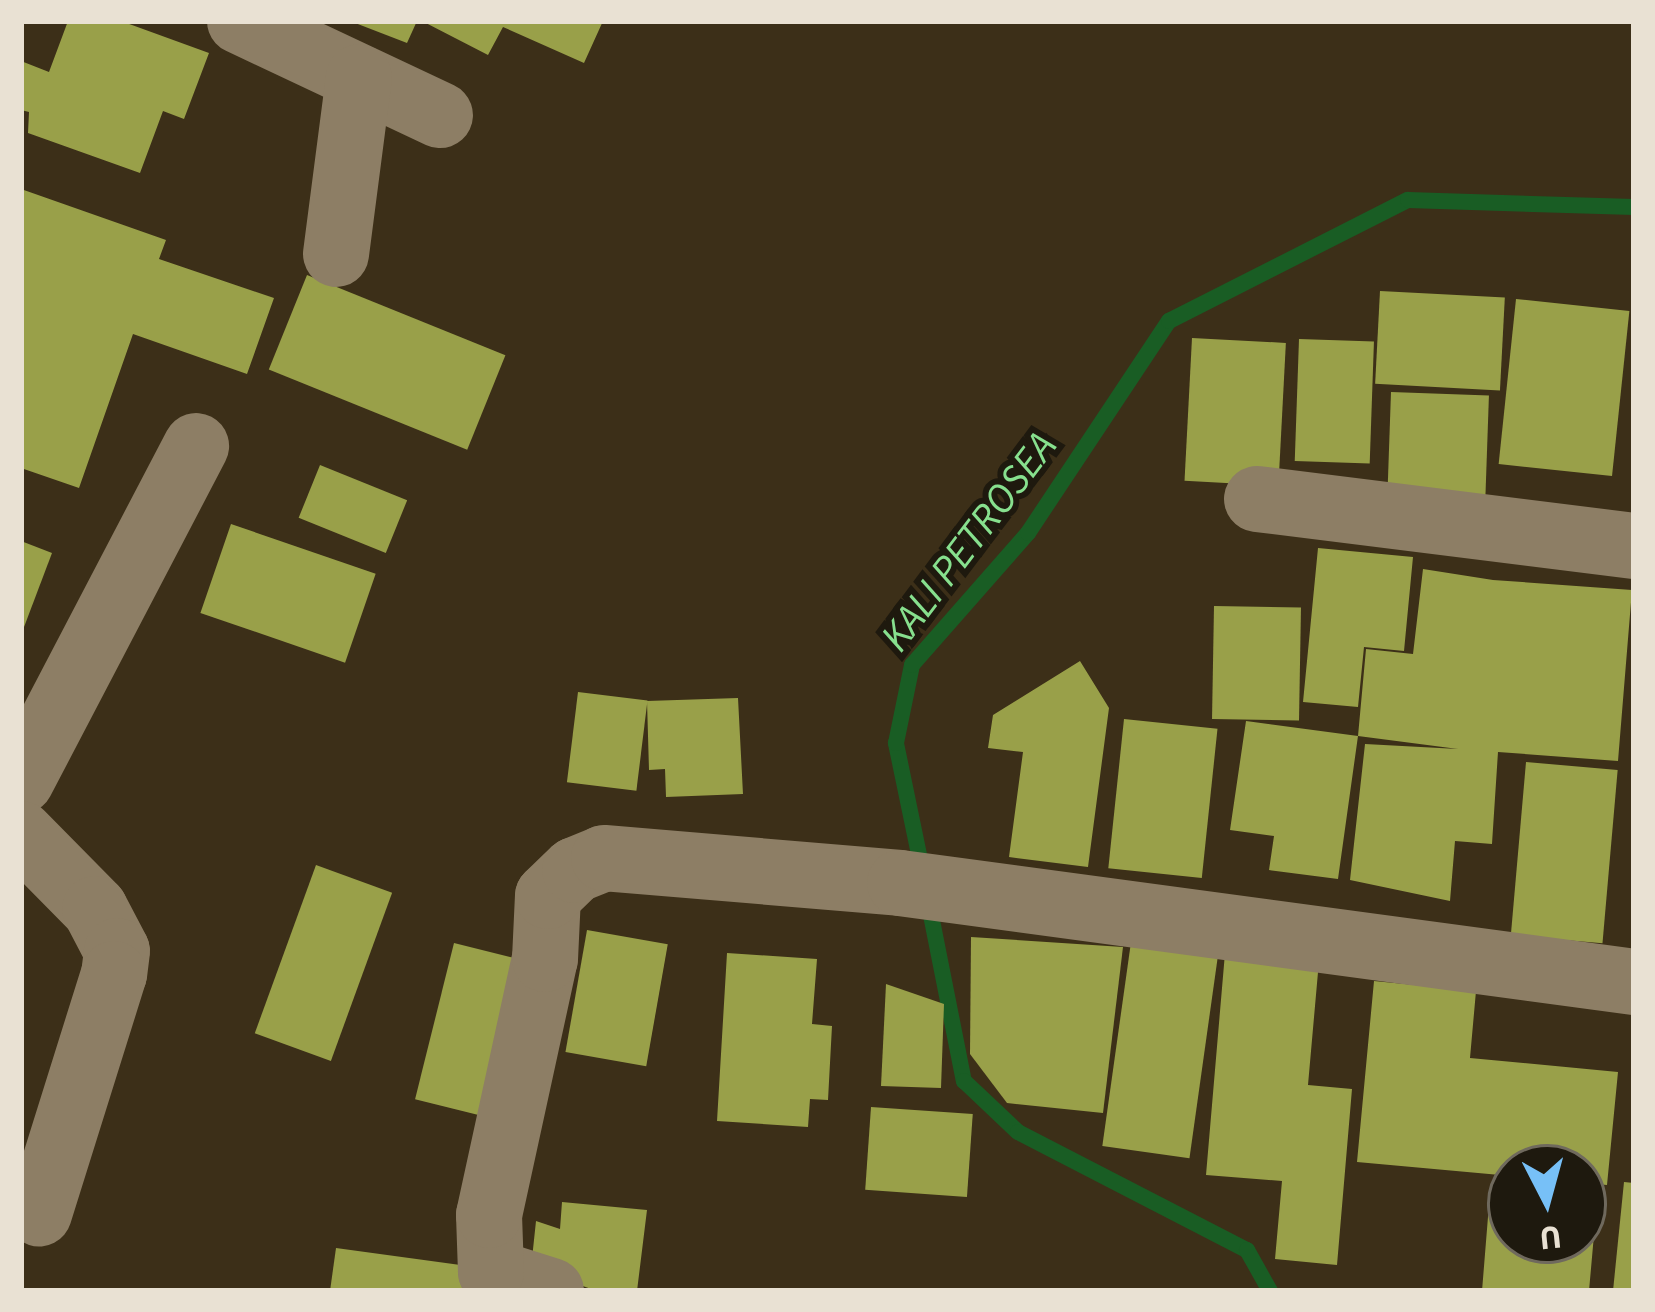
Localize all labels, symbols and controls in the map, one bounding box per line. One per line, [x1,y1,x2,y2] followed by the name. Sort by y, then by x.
[870,423,1068,661] water label: KALI PETROSEA
[1487,1144,1607,1264] north arrow
[1537,1213,1564,1262] text: U

